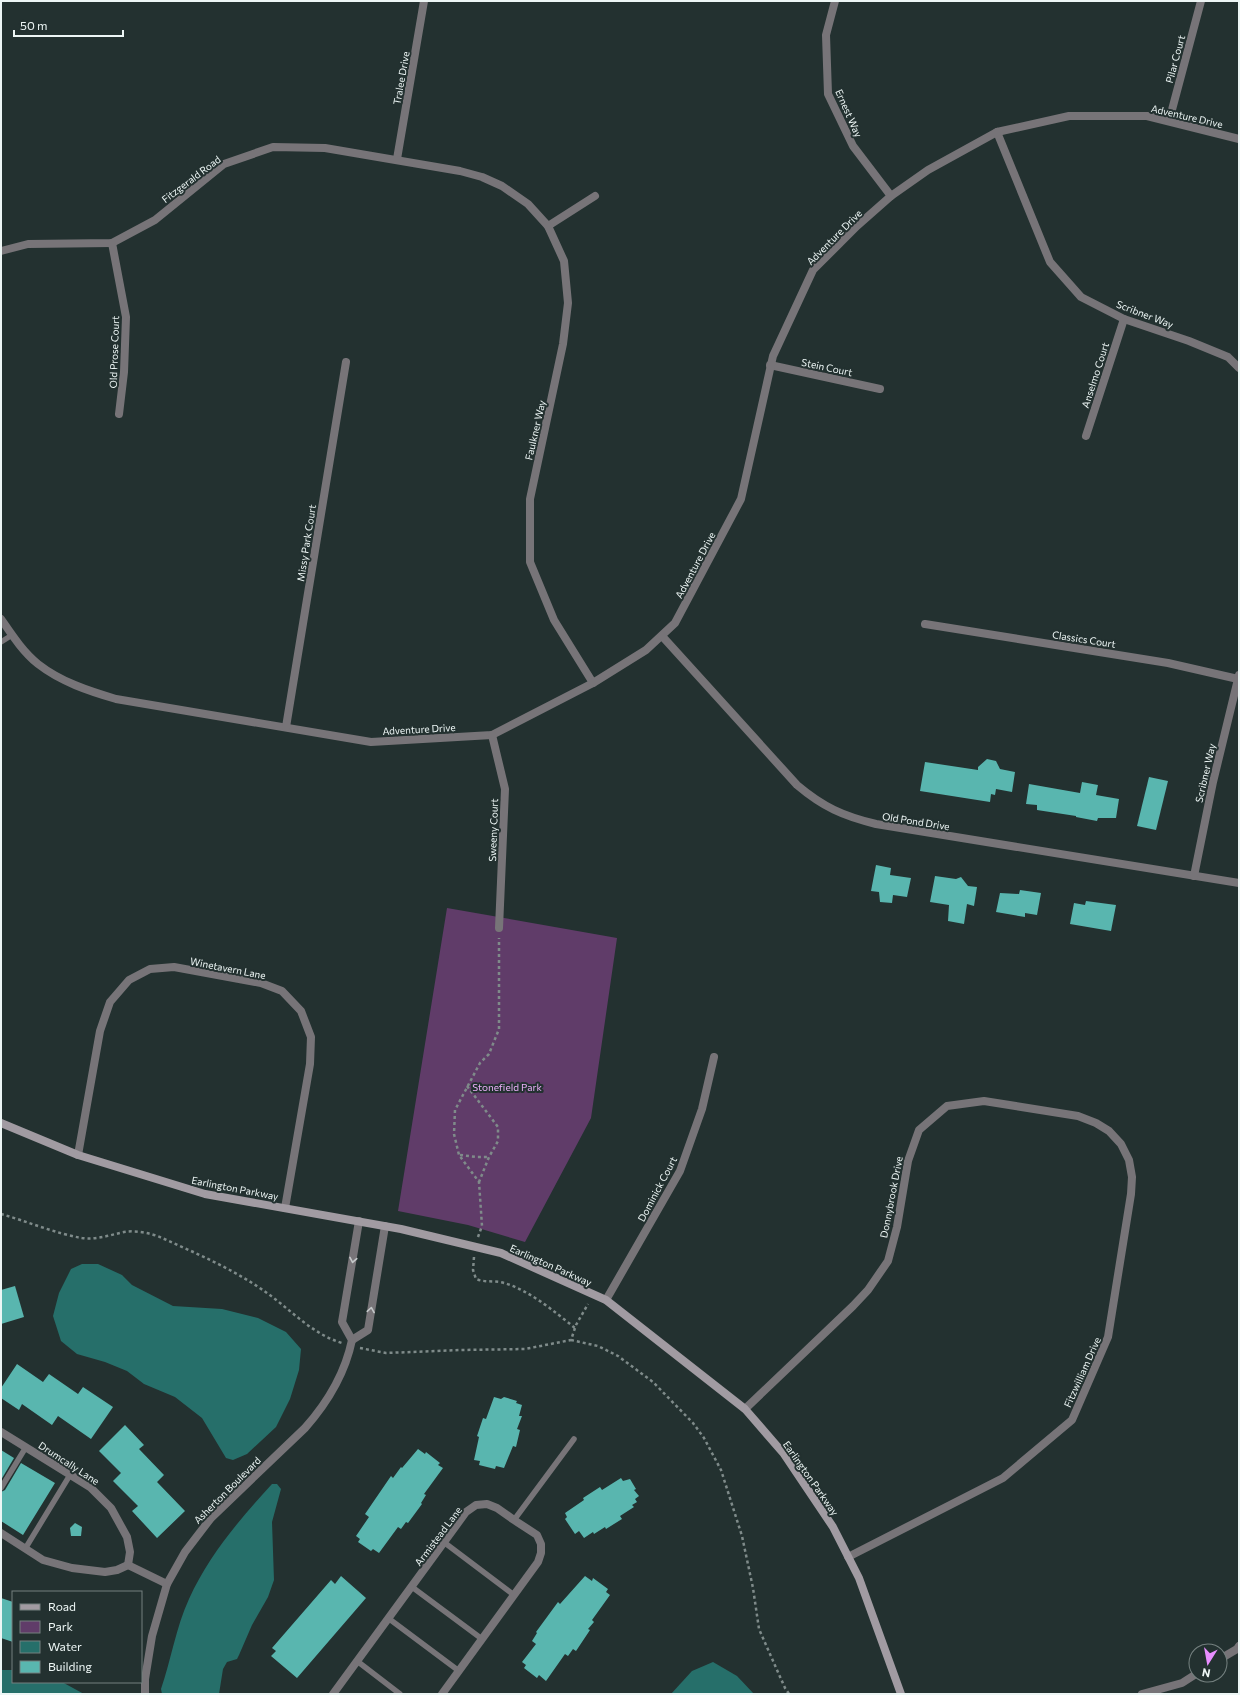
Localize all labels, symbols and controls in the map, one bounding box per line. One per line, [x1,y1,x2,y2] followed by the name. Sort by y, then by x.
[14,12,123,38] scale bar
[20,18,48,32] text: 50 m
[1163,34,1187,84] street label: Pilar Court
[390,50,412,106] street label: Tralee Drive
[833,87,865,139] street label: Ernest Way
[1150,102,1224,130] street label: Adventure Drive
[159,153,223,205] street label: Fitzgerald Road
[804,207,864,267] street label: Adventure Drive
[1115,298,1175,330] street label: Scribner Way
[107,316,121,388] street label: Old Prose Court
[1079,341,1111,409] street label: Anselmo Court
[800,356,854,378] street label: Stein Court
[522,399,548,461] street label: Faulkner Way
[294,504,318,582] street label: Missy Park Court
[673,530,717,600] street label: Adventure Drive
[1051,628,1117,650] street label: Classics Court
[382,721,456,737] street label: Adventure Drive
[1192,742,1218,804] street label: Scribner Way
[486,798,500,862] street label: Sweeny Court
[881,810,951,832] street label: Old Pond Drive
[189,955,267,981] street label: Winetavern Lane
[472,1081,542,1093] park label: Stonefield Park
[635,1155,679,1223] street label: Dominick Court
[877,1155,905,1239] street label: Donnybrook Drive
[191,1174,279,1202] street label: Earlington Parkway
[508,1242,594,1288] street label: Earlington Parkway
[349,1257,357,1263] one-way arrow
[367,1307,375,1314] one-way arrow
[1061,1335,1103,1409] street label: Fitzwilliam Drive
[781,1438,841,1518] street label: Earlington Parkway
[36,1439,102,1487] street label: Drumcally Lane
[191,1454,263,1526] street label: Asherton Boulevard
[412,1504,464,1568] street label: Armistead Lane
[12,1591,142,1683] legend
[48,1599,76,1613] text: Road
[48,1619,74,1633] text: Park
[48,1639,82,1653] text: Water
[1188,1643,1228,1683] north arrow
[48,1659,92,1673] text: Building
[1201,1666,1211,1680] text: N

